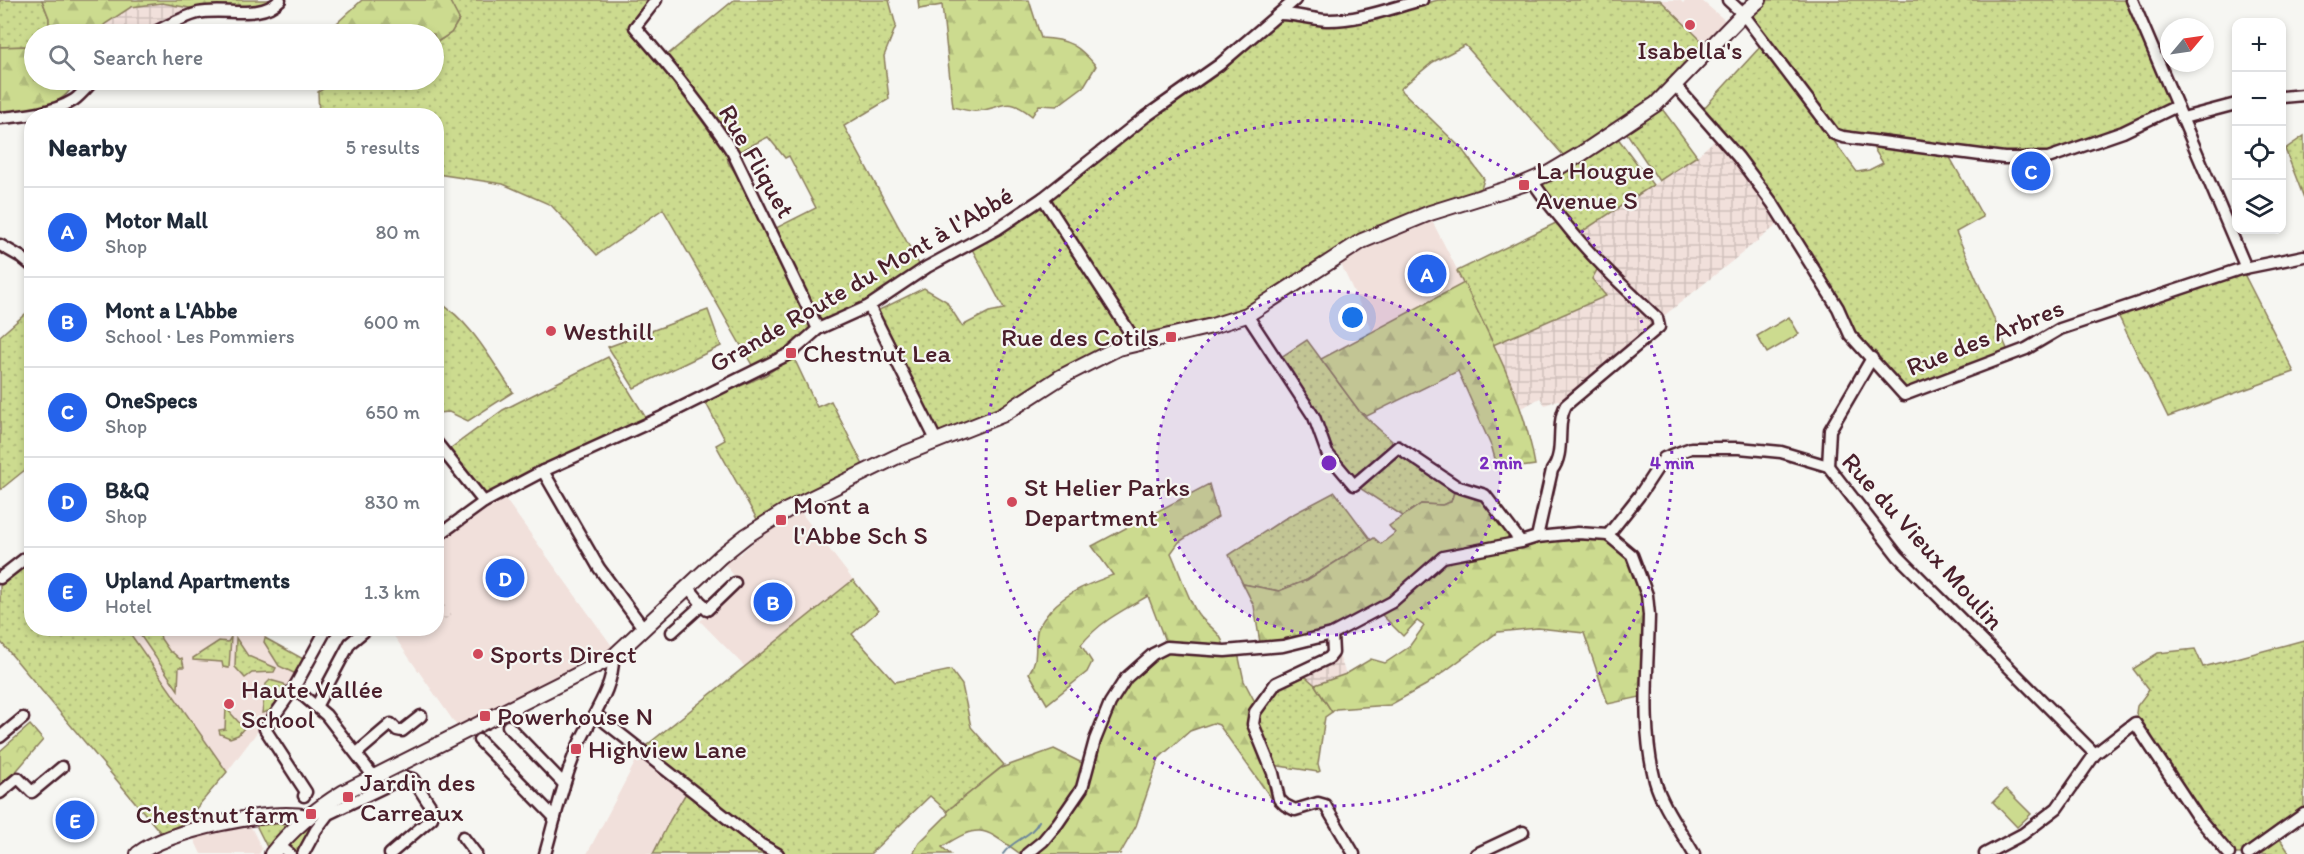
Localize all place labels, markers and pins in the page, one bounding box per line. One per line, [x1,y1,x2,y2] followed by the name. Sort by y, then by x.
[1683,18,1697,32] marker: Isabella's
[1637,34,1743,66] place label: Isabella's
[2012,148,2050,194] pin: C
[1536,154,1654,216] place label: La Hougue Avenue S
[1517,178,1531,192] marker: La Hougue Avenue S
[1408,252,1446,296] pin: A
[563,315,653,347] place label: Westhill
[1001,321,1159,353] place label: Rue des Cotils
[544,324,558,338] marker: Westhill
[1164,330,1178,344] marker: Rue des Cotils
[803,337,952,369] place label: Chestnut Lea
[784,346,798,360] marker: Chestnut Lea
[1319,453,1339,473] centre of rings
[1024,471,1190,533] place label: St Helier Parks Department
[793,489,928,551] place label: Mont a l'Abbe Sch S
[1005,495,1019,509] marker: St Helier Parks Department
[774,513,788,527] marker: Mont a l'Abbe Sch S
[486,556,524,600] pin: D
[754,580,792,624] pin: B
[490,638,637,670] place label: Sports Direct
[471,647,485,661] marker: Sports Direct
[241,673,383,735] place label: Haute Vallée School
[222,697,236,711] marker: Haute Vallée School
[497,700,653,732] place label: Powerhouse N
[478,709,492,723] marker: Powerhouse N
[588,733,747,765] place label: Highview Lane
[569,742,583,756] marker: Highview Lane
[360,766,476,828] place label: Jardin des Carreaux
[341,790,355,804] marker: Jardin des Carreaux
[56,798,94,842] pin: E
[135,798,299,830] place label: Chestnut farm
[304,807,318,821] marker: Chestnut farm

